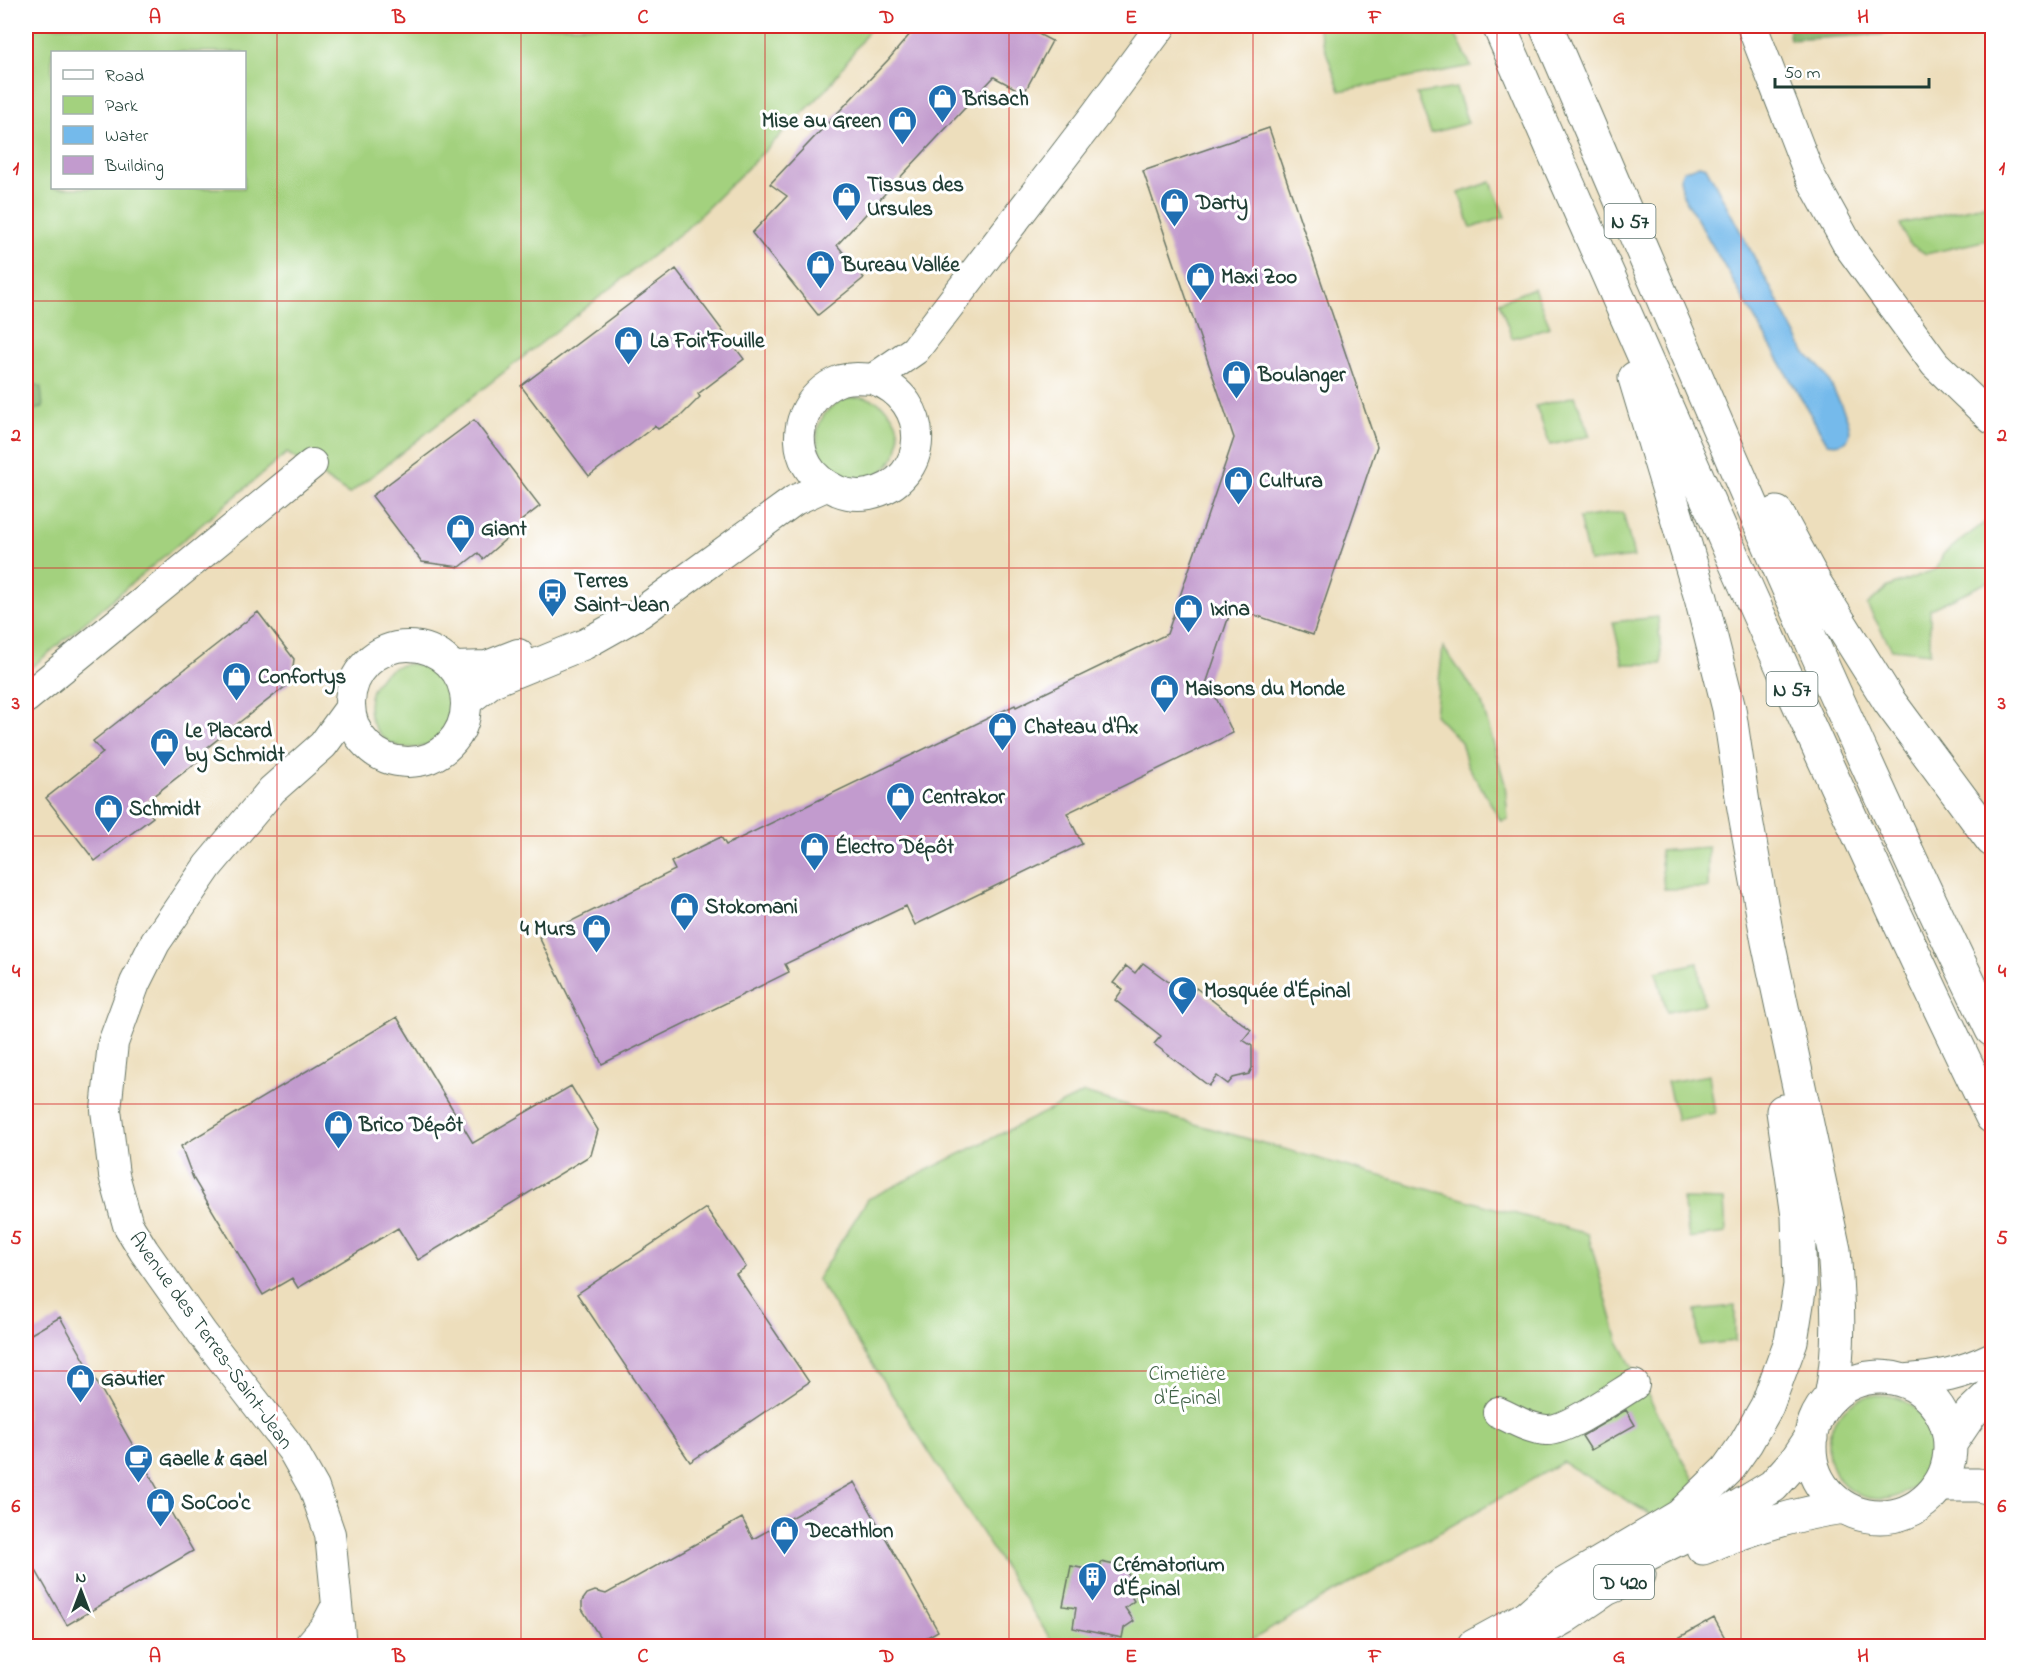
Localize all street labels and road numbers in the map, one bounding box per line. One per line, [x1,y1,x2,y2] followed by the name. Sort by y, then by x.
[1604,204,1656,238] road number: N 57
[1766,672,1818,706] road number: N 57
[121,1226,300,1456] street label: Avenue des Terres-Saint-Jean
[1594,1565,1654,1599] road number: D 420

